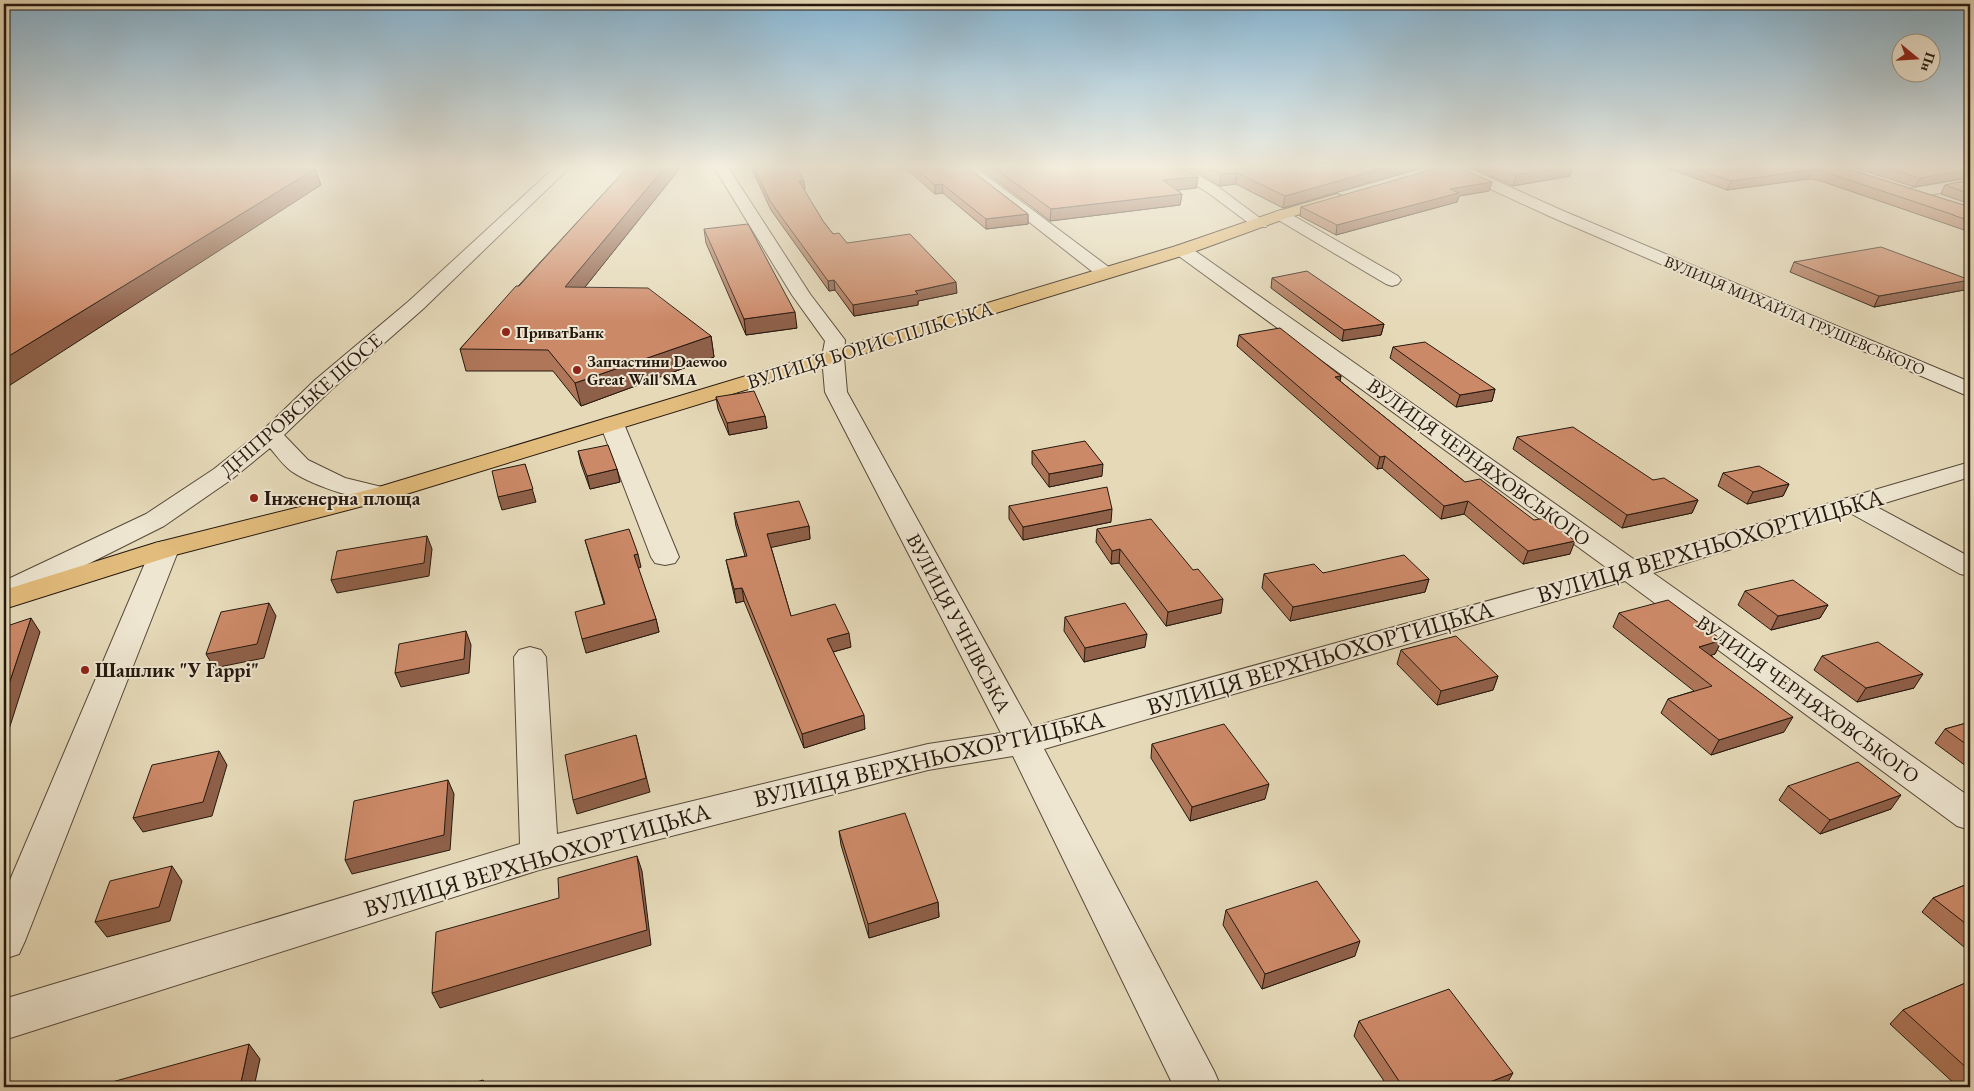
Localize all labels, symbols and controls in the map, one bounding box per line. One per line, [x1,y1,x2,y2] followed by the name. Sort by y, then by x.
[1892,32,1942,82] north arrow
[1917,50,1940,74] text: Пн
[1661,251,1929,380] street label: ВУЛИЦЯ МИХАЙЛА ГРУШЕВСЬКОГО
[744,295,996,395] street label: ВУЛИЦЯ БОРИСПІЛЬСЬКА
[516,322,604,343] place label: ПриватБанк
[500,326,512,338] marker: ПриватБанк
[214,327,388,483] street label: ДНІПРОВСЬКЕ ШОСЕ
[587,351,727,390] place label: Запчастини Daewoo Great Wall SMA
[571,364,583,376] marker: Запчастини Daewoo Great Wall SMA
[1362,372,1596,552] street label: ВУЛИЦЯ ЧЕРНЯХОВСЬКОГО
[1533,481,1887,610] street label: ВУЛИЦЯ ВЕРХНЬОХОРТИЦЬКА
[264,485,421,511] place label: Інженерна площа
[248,492,260,504] marker: Інженерна площа
[901,529,1017,717] street label: ВУЛИЦЯ УЧНІВСЬКА
[1143,593,1497,722] street label: ВУЛИЦЯ ВЕРХНЬОХОРТИЦЬКА
[1691,609,1925,789] street label: ВУЛИЦЯ ЧЕРНЯХОВСЬКОГО
[95,657,259,683] place label: Шашлик "У Гаррі"
[79,664,91,676] marker: Шашлик "У Гаррі"
[751,703,1108,814] street label: ВУЛИЦЯ ВЕРХНЬОХОРТИЦЬКА
[360,795,714,924] street label: ВУЛИЦЯ ВЕРХНЬОХОРТИЦЬКА

